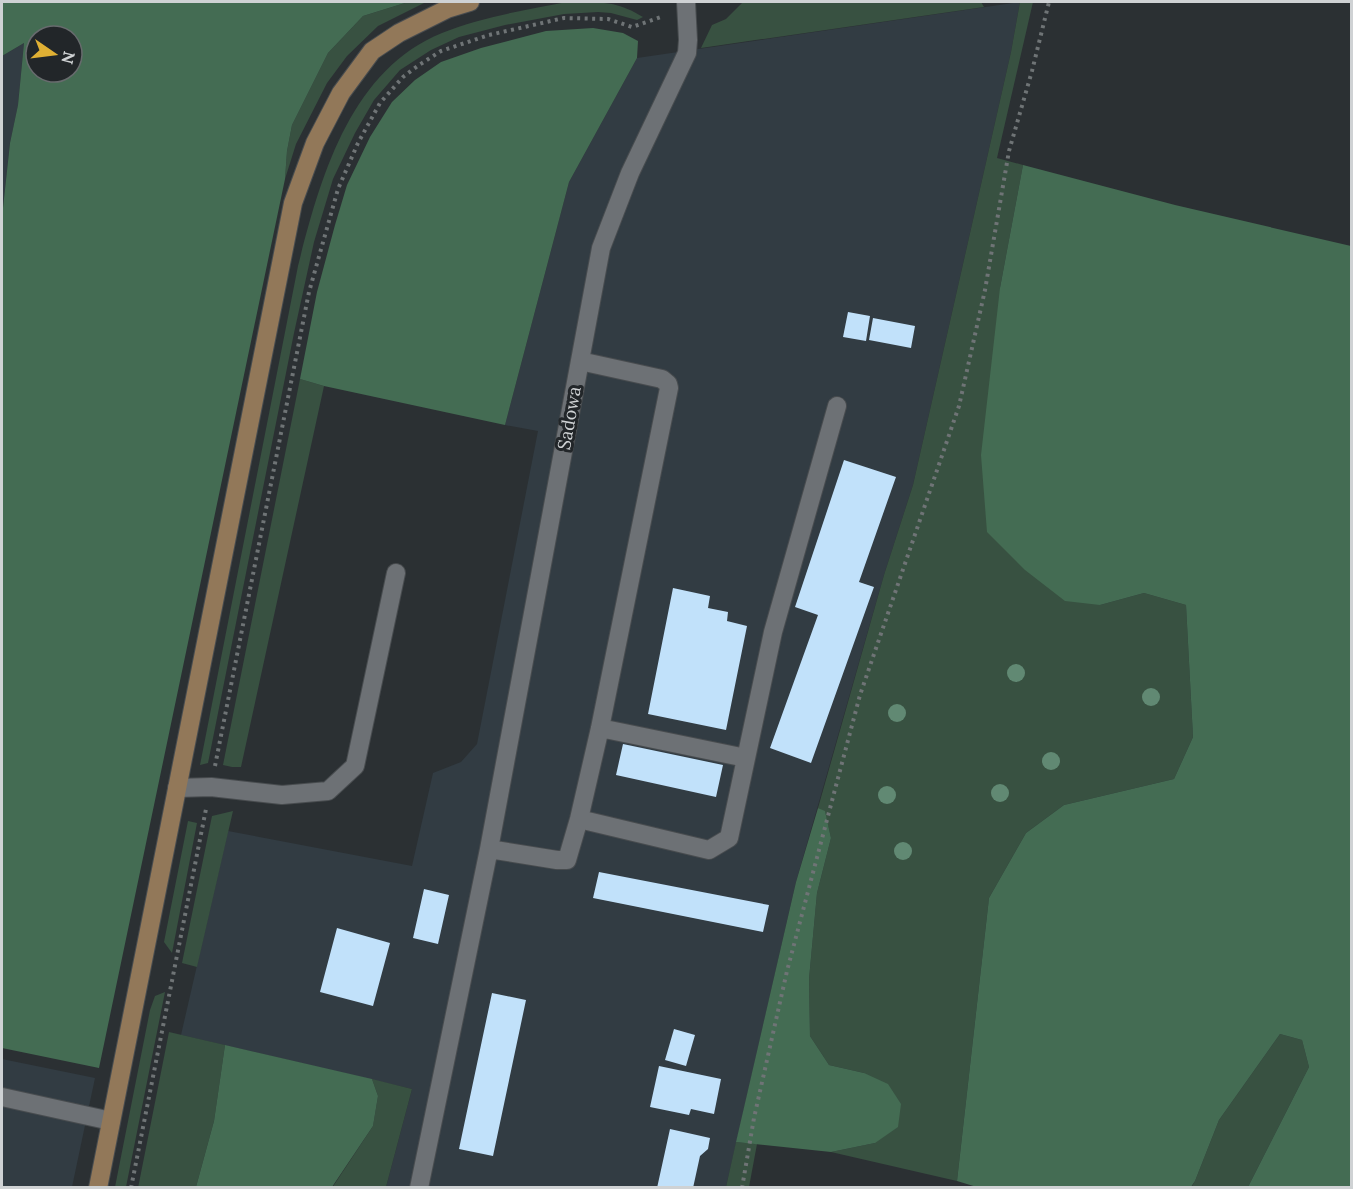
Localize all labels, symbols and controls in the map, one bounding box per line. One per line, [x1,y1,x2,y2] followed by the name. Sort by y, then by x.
[24,24,84,84] north arrow
[57,49,80,66] text: N
[552,384,586,452] street label: Sadowa

